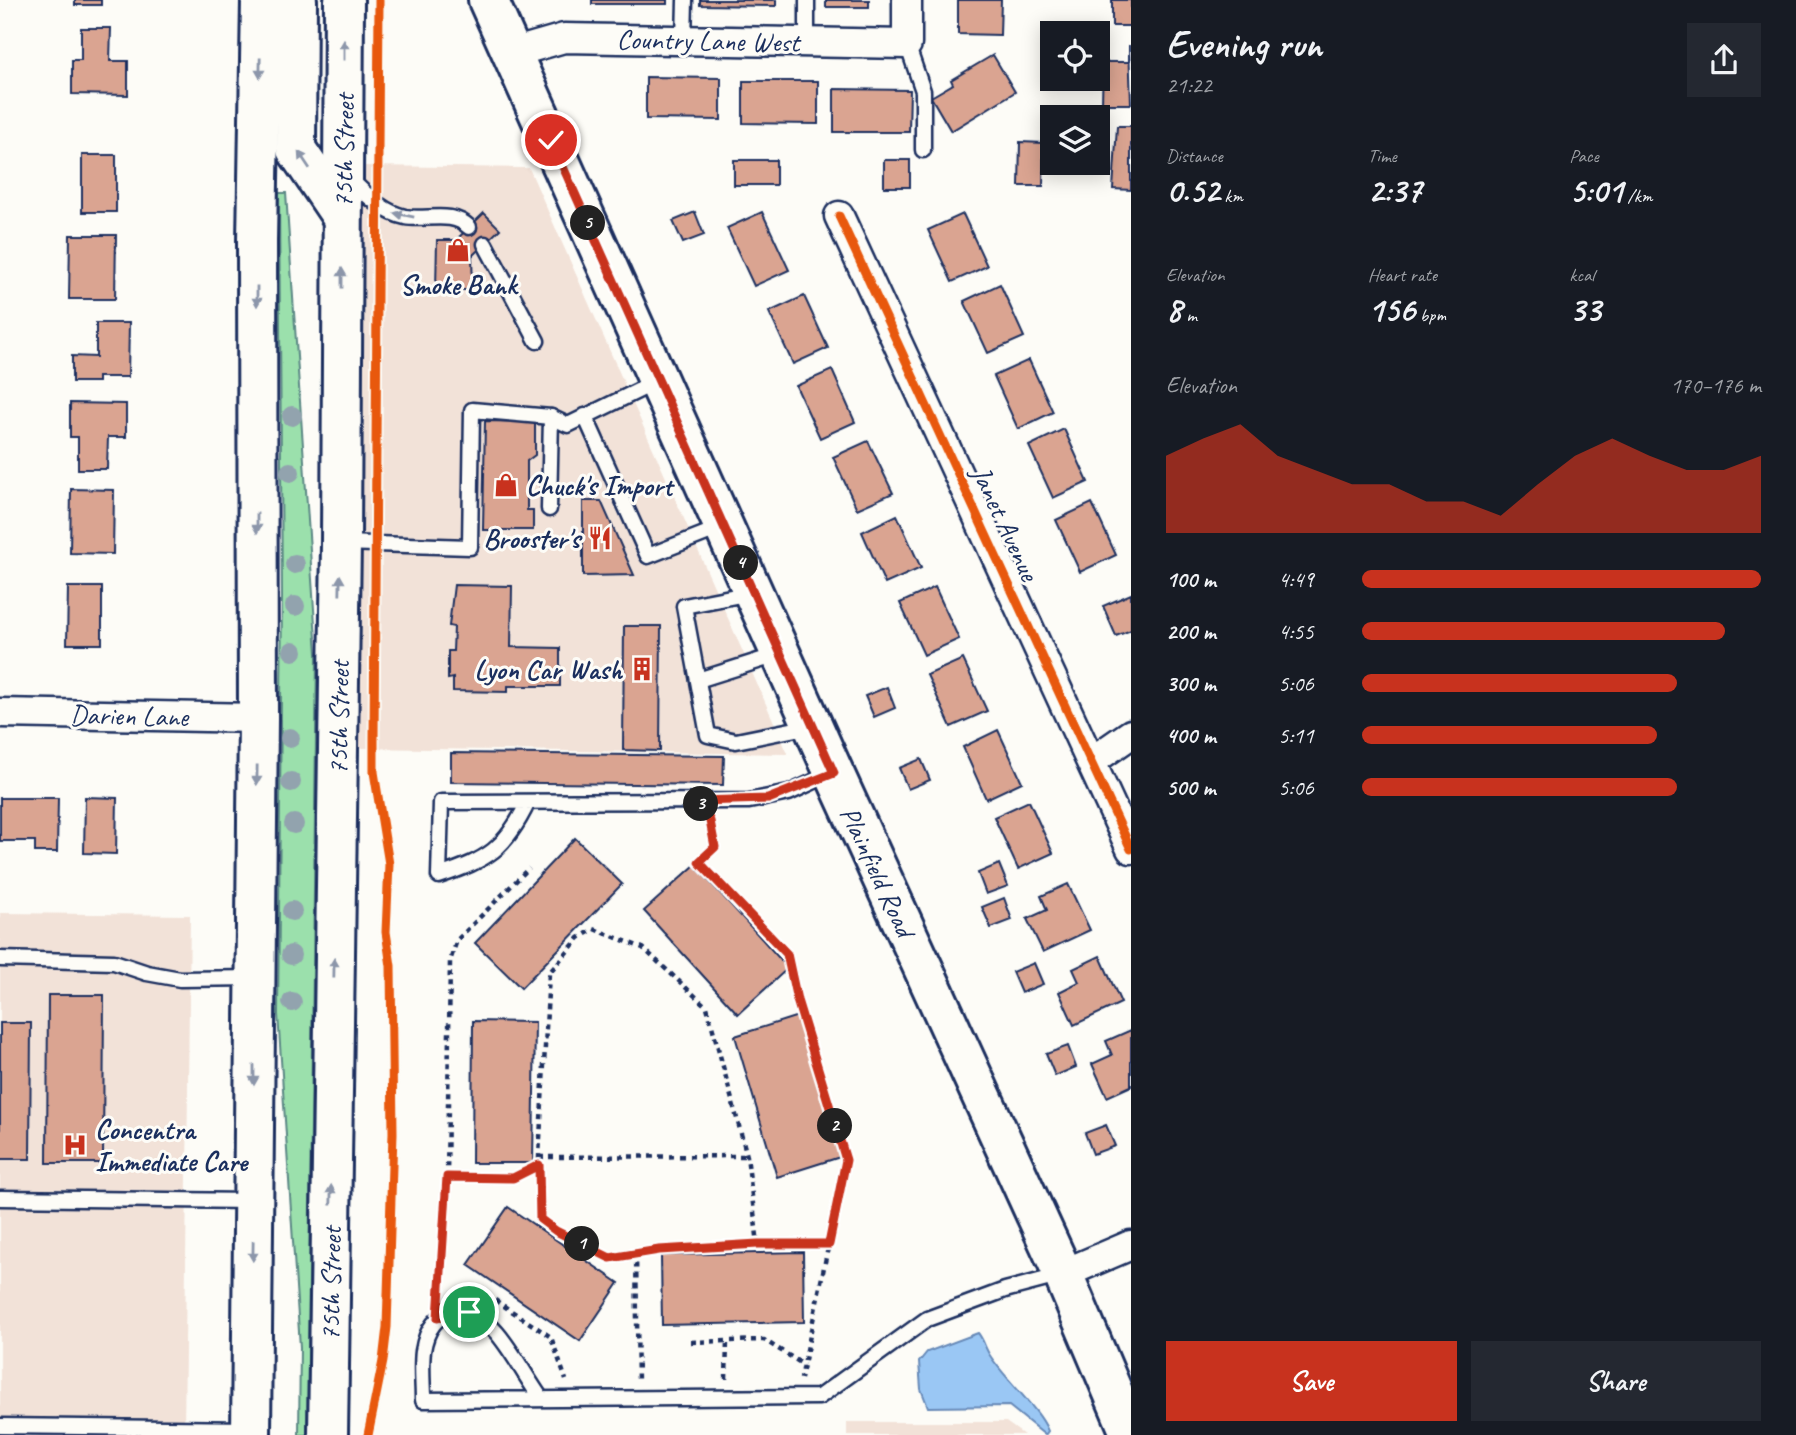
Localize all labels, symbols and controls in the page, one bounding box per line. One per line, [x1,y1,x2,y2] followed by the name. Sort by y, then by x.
[616,21,802,60] street label: Country Lane West
[1040,21,1110,175] map controls
[1040,21,1110,91] button: locate
[1166,21,1322,68] text: Evening run
[1687,23,1761,97] button: share
[338,39,350,61] one-way arrow
[254,57,265,79] one-way arrow
[1166,71,1212,100] text: 21:22
[325,91,362,209] street label: 75th Street
[1040,105,1110,175] button: layers
[521,110,581,170] pin
[532,121,570,159] icon: check
[1166,144,1223,168] text: Distance
[1368,144,1397,168] text: Time
[1569,144,1599,168] text: Pace
[297,151,311,169] one-way arrow
[1166,168,1220,213] text: 0.52
[1368,168,1422,213] text: 2:37
[1569,168,1623,213] text: 5:01
[1220,184,1243,208] text: km
[1623,184,1652,208] text: /km
[570,206,606,241] pin: 5
[393,209,415,220] one-way arrow
[583,210,592,234] text: 5
[444,236,472,264] shop icon: Smoke Bank
[1166,263,1224,287] text: Elevation
[1368,263,1437,287] text: Heart rate
[1569,263,1594,287] text: kcal
[336,266,348,288] one-way arrow
[400,267,519,302] place label: Smoke Bank
[251,285,263,307] one-way arrow
[1166,287,1182,332] text: 8
[1368,287,1415,332] text: 156
[1569,287,1601,332] text: 33
[1182,303,1197,327] text: m
[1415,303,1446,327] text: bpm
[1166,371,1237,400] text: Elevation
[1670,371,1761,400] text: 170–176 m
[963,458,1048,588] street label: Janet Avenue
[526,468,676,503] place label: Chuck's Import
[492,471,520,499] shop icon: Chuck's Import
[251,512,263,534] one-way arrow
[483,521,583,556] place label: Brooster's
[586,524,614,552] restaurant icon: Brooster's
[724,546,758,580] pin: 4
[736,550,745,574] text: 4
[1166,565,1216,594] text: 100 m
[1278,565,1314,594] text: 4:49
[335,574,346,596] one-way arrow
[1166,617,1216,646] text: 200 m
[1278,617,1314,646] text: 4:55
[475,652,623,687] place label: Lyon Car Wash
[628,655,656,683] building icon: Lyon Car Wash
[320,658,357,776] street label: 75th Street
[1166,669,1216,698] text: 300 m
[1278,669,1314,698] text: 5:06
[70,697,190,734] street label: Darien Lane
[1166,721,1216,750] text: 400 m
[1278,721,1314,750] text: 5:11
[251,764,263,786] one-way arrow
[1166,773,1215,802] text: 500 m
[1278,773,1314,802] text: 5:06
[684,786,718,822] pin: 3
[696,791,705,815] text: 3
[832,801,925,945] street label: Plainfield Road
[328,957,340,979] one-way arrow
[249,1064,260,1086] one-way arrow
[818,1108,852,1144] pin: 2
[95,1112,250,1179] place label: Concentra Immediate Care
[830,1113,839,1137] text: 2
[61,1131,89,1159] hospital icon: Concentra Immediate Care
[326,1184,337,1206] one-way arrow
[312,1224,349,1342] street label: 75th Street
[564,1226,600,1262] pin: 1
[577,1231,586,1255] text: 1
[247,1241,259,1263] one-way arrow
[439,1282,499,1342] pin
[450,1293,488,1331] icon: arrive
[1166,1341,1457,1421] button: Save
[1471,1341,1761,1421] button: Share

